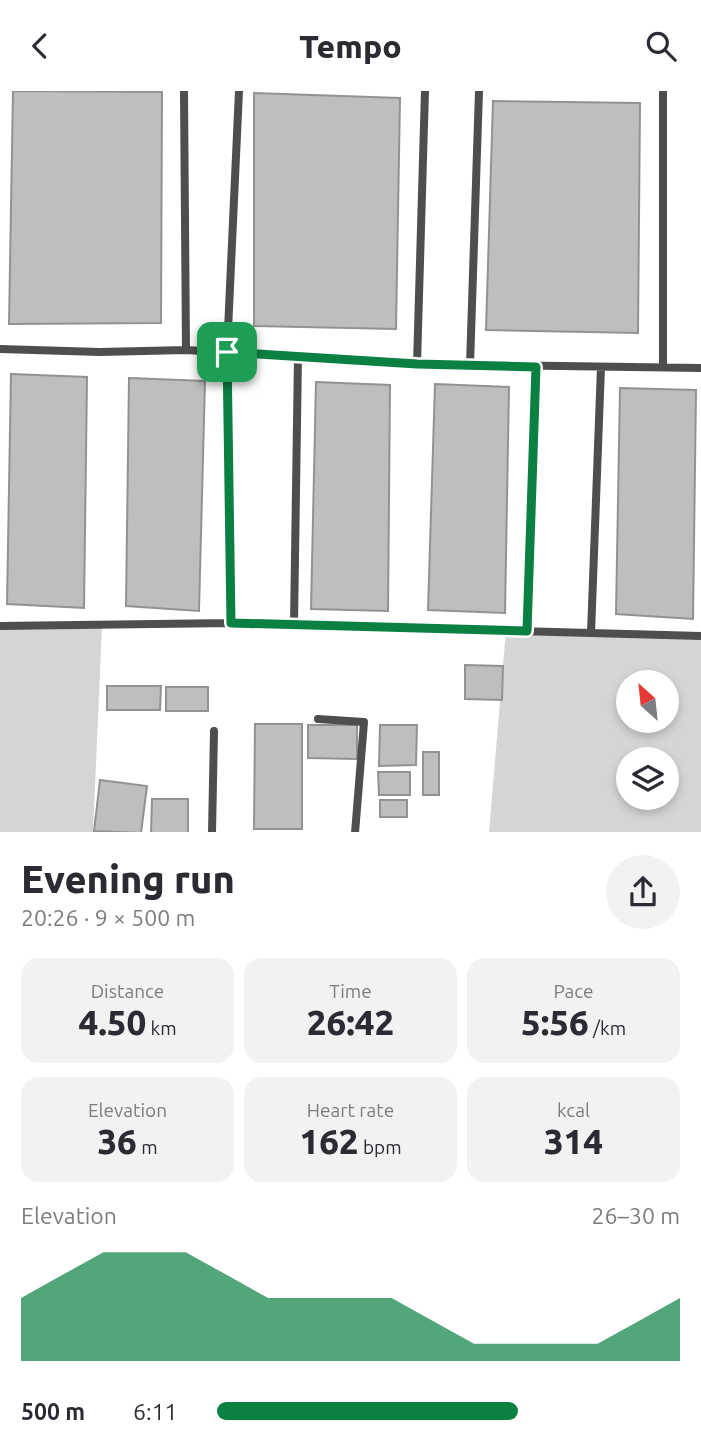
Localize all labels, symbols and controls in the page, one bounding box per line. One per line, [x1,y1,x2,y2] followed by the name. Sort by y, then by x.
[21,27,59,65] icon: back
[642,27,680,65] icon: search
[299,28,402,64] text: Tempo
[197,322,257,382] pin
[208,333,246,371] icon: arrive
[616,670,679,733] north arrow
[616,670,679,810] map controls
[616,747,679,810] button: layers
[606,855,680,929] button: share
[21,858,235,900] text: Evening run
[21,905,195,930] text: 20:26 · 9 × 500 m
[91,980,164,1002] text: Distance
[329,980,372,1002] text: Time
[553,980,594,1002] text: Pace
[78,1002,146,1042] text: 4.50
[307,1002,394,1042] text: 26:42
[521,1002,589,1042] text: 5:56
[146,1017,177,1039] text: km
[589,1017,626,1039] text: /km
[88,1099,167,1121] text: Elevation
[307,1099,394,1121] text: Heart rate
[557,1099,590,1121] text: kcal
[97,1121,137,1161] text: 36
[299,1121,359,1161] text: 162
[544,1121,603,1161] text: 314
[137,1136,158,1158] text: m
[359,1136,402,1158] text: bpm
[21,1203,117,1228] text: Elevation
[592,1203,680,1228] text: 26–30 m
[21,1399,85,1424] text: 500 m
[133,1399,178,1424] text: 6:11

